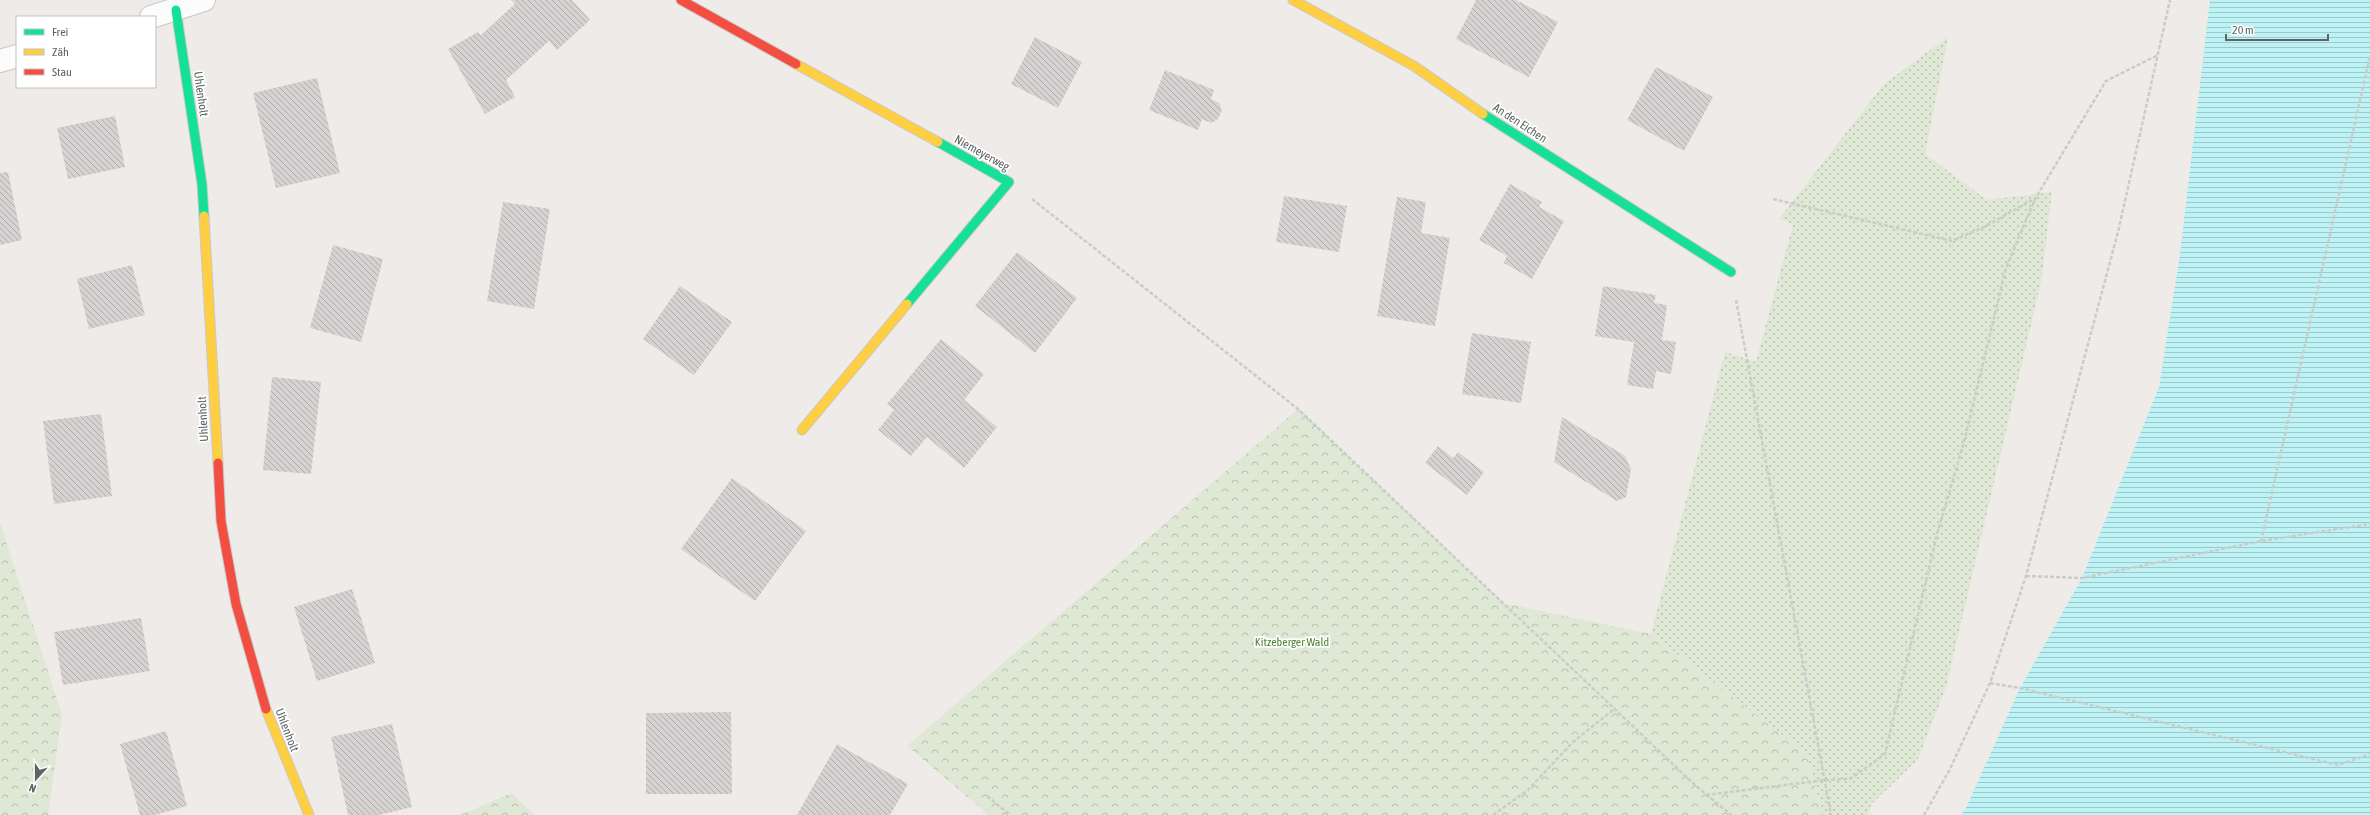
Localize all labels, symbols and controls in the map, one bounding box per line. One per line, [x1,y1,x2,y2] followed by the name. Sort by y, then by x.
[16,16,156,88] legend
[2226,16,2328,42] scale bar
[2232,23,2254,37] text: 20 m
[52,25,68,39] text: Frei
[52,45,69,59] text: Zäh
[52,65,72,79] text: Stau
[191,71,211,118] street label: Uhlenholt
[1490,100,1550,146] street label: An den Eichen
[952,132,1013,174] street label: Niemeyerweg
[195,395,211,442] street label: Uhlenholt
[1255,635,1329,649] park label: Kitzeberger Wald
[272,706,302,754] street label: Uhlenholt
[16,759,56,799] north arrow
[27,782,38,795] text: N

